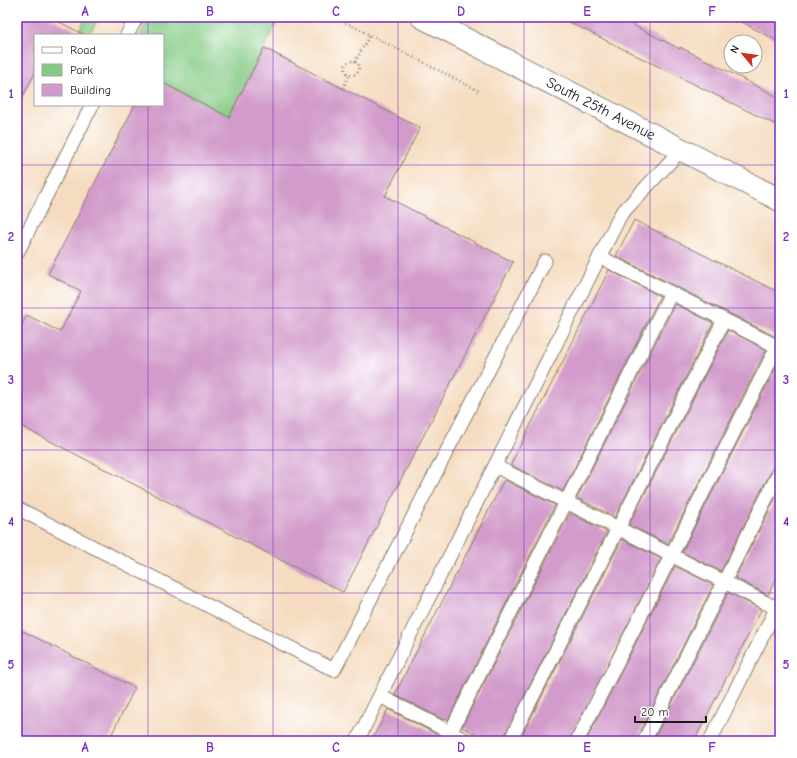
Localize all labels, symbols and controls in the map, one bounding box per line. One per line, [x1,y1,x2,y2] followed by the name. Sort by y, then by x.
[81,4,89,19] text: A
[206,4,214,19] text: B
[332,4,340,19] text: C
[457,4,465,19] text: D
[583,4,591,19] text: E
[708,4,716,19] text: F
[34,34,164,106] legend
[723,34,763,74] north arrow
[70,43,96,57] text: Road
[727,43,742,56] text: N
[70,63,93,77] text: Park
[543,73,659,144] street label: South 25th Avenue
[70,83,111,97] text: Building
[8,86,14,101] text: 1
[783,86,789,101] text: 1
[8,229,14,244] text: 2
[783,229,789,244] text: 2
[8,372,14,387] text: 3
[783,372,789,387] text: 3
[8,514,14,529] text: 4
[783,514,789,529] text: 4
[8,657,15,672] text: 5
[783,657,790,672] text: 5
[635,698,706,724] scale bar
[641,705,669,719] text: 20 m
[81,740,89,755] text: A
[206,740,214,755] text: B
[332,740,340,755] text: C
[457,740,465,755] text: D
[583,740,591,755] text: E
[708,740,716,755] text: F

